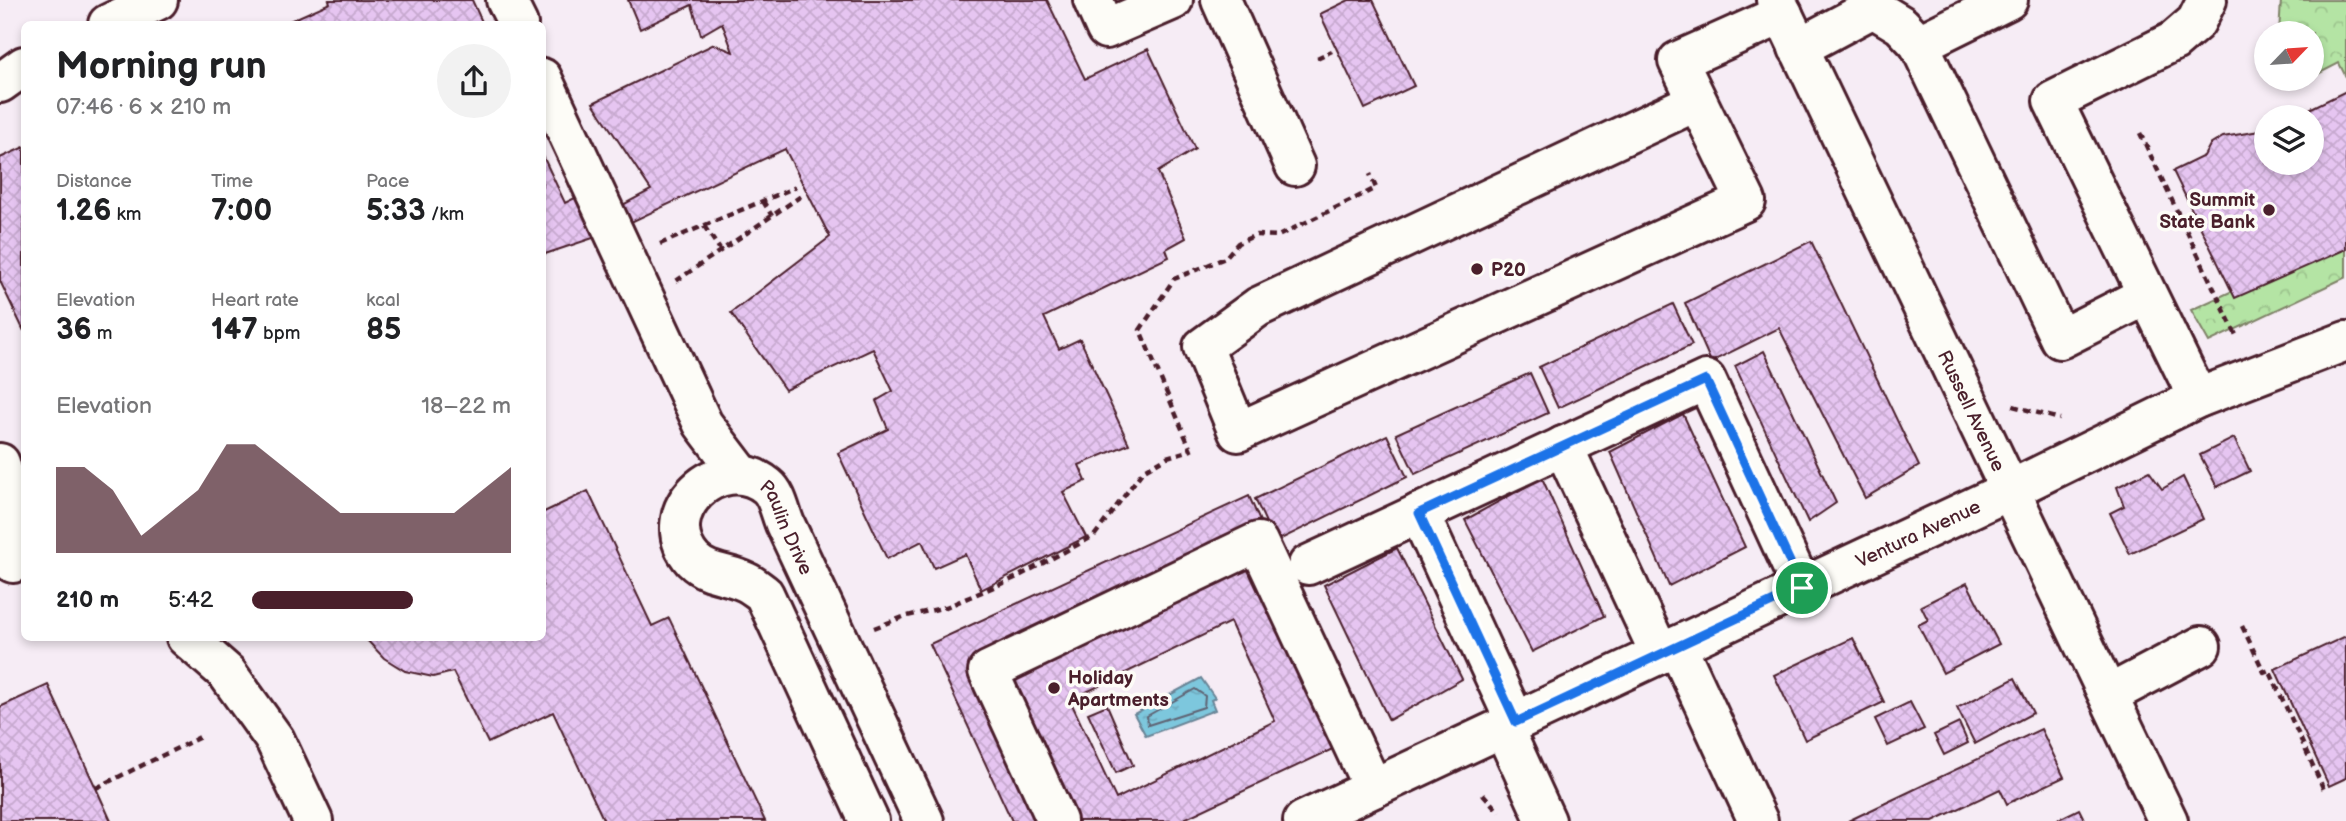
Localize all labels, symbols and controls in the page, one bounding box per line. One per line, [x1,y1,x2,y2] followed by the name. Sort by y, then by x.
[2254,21,2324,91] north arrow
[2254,21,2324,175] map controls
[56,44,267,89] text: Morning run
[437,44,511,118] button: share
[56,93,231,121] text: 07:46 · 6 × 210 m
[2254,105,2324,175] button: layers
[56,170,132,193] text: Distance
[211,170,253,193] text: Time
[366,170,409,193] text: Pace
[2160,189,2256,234] place label: Summit State Bank
[56,193,111,229] text: 1.26
[211,193,272,229] text: 7:00
[366,193,426,229] text: 5:33
[2261,202,2277,218] marker: Summit State Bank
[111,203,142,226] text: km
[426,203,464,226] text: /km
[1491,259,1526,282] place label: P20
[1469,261,1485,277] marker: P20
[56,289,135,312] text: Elevation
[211,289,299,312] text: Heart rate
[366,289,400,312] text: kcal
[56,312,92,348] text: 36
[211,312,258,348] text: 147
[366,312,401,348] text: 85
[92,322,113,345] text: m
[258,322,300,345] text: bpm
[1932,347,2009,476] street label: Russell Avenue
[56,392,152,420] text: Elevation
[421,392,511,420] text: 18–22 m
[755,475,817,579] street label: Paulin Drive
[1853,496,1985,573] street label: Ventura Avenue
[1772,558,1832,618] pin
[1783,569,1821,607] icon: arrive
[56,586,119,614] text: 210 m
[168,586,213,614] text: 5:42
[1067,667,1169,712] place label: Holiday Apartments
[1046,680,1062,696] marker: Holiday Apartments

